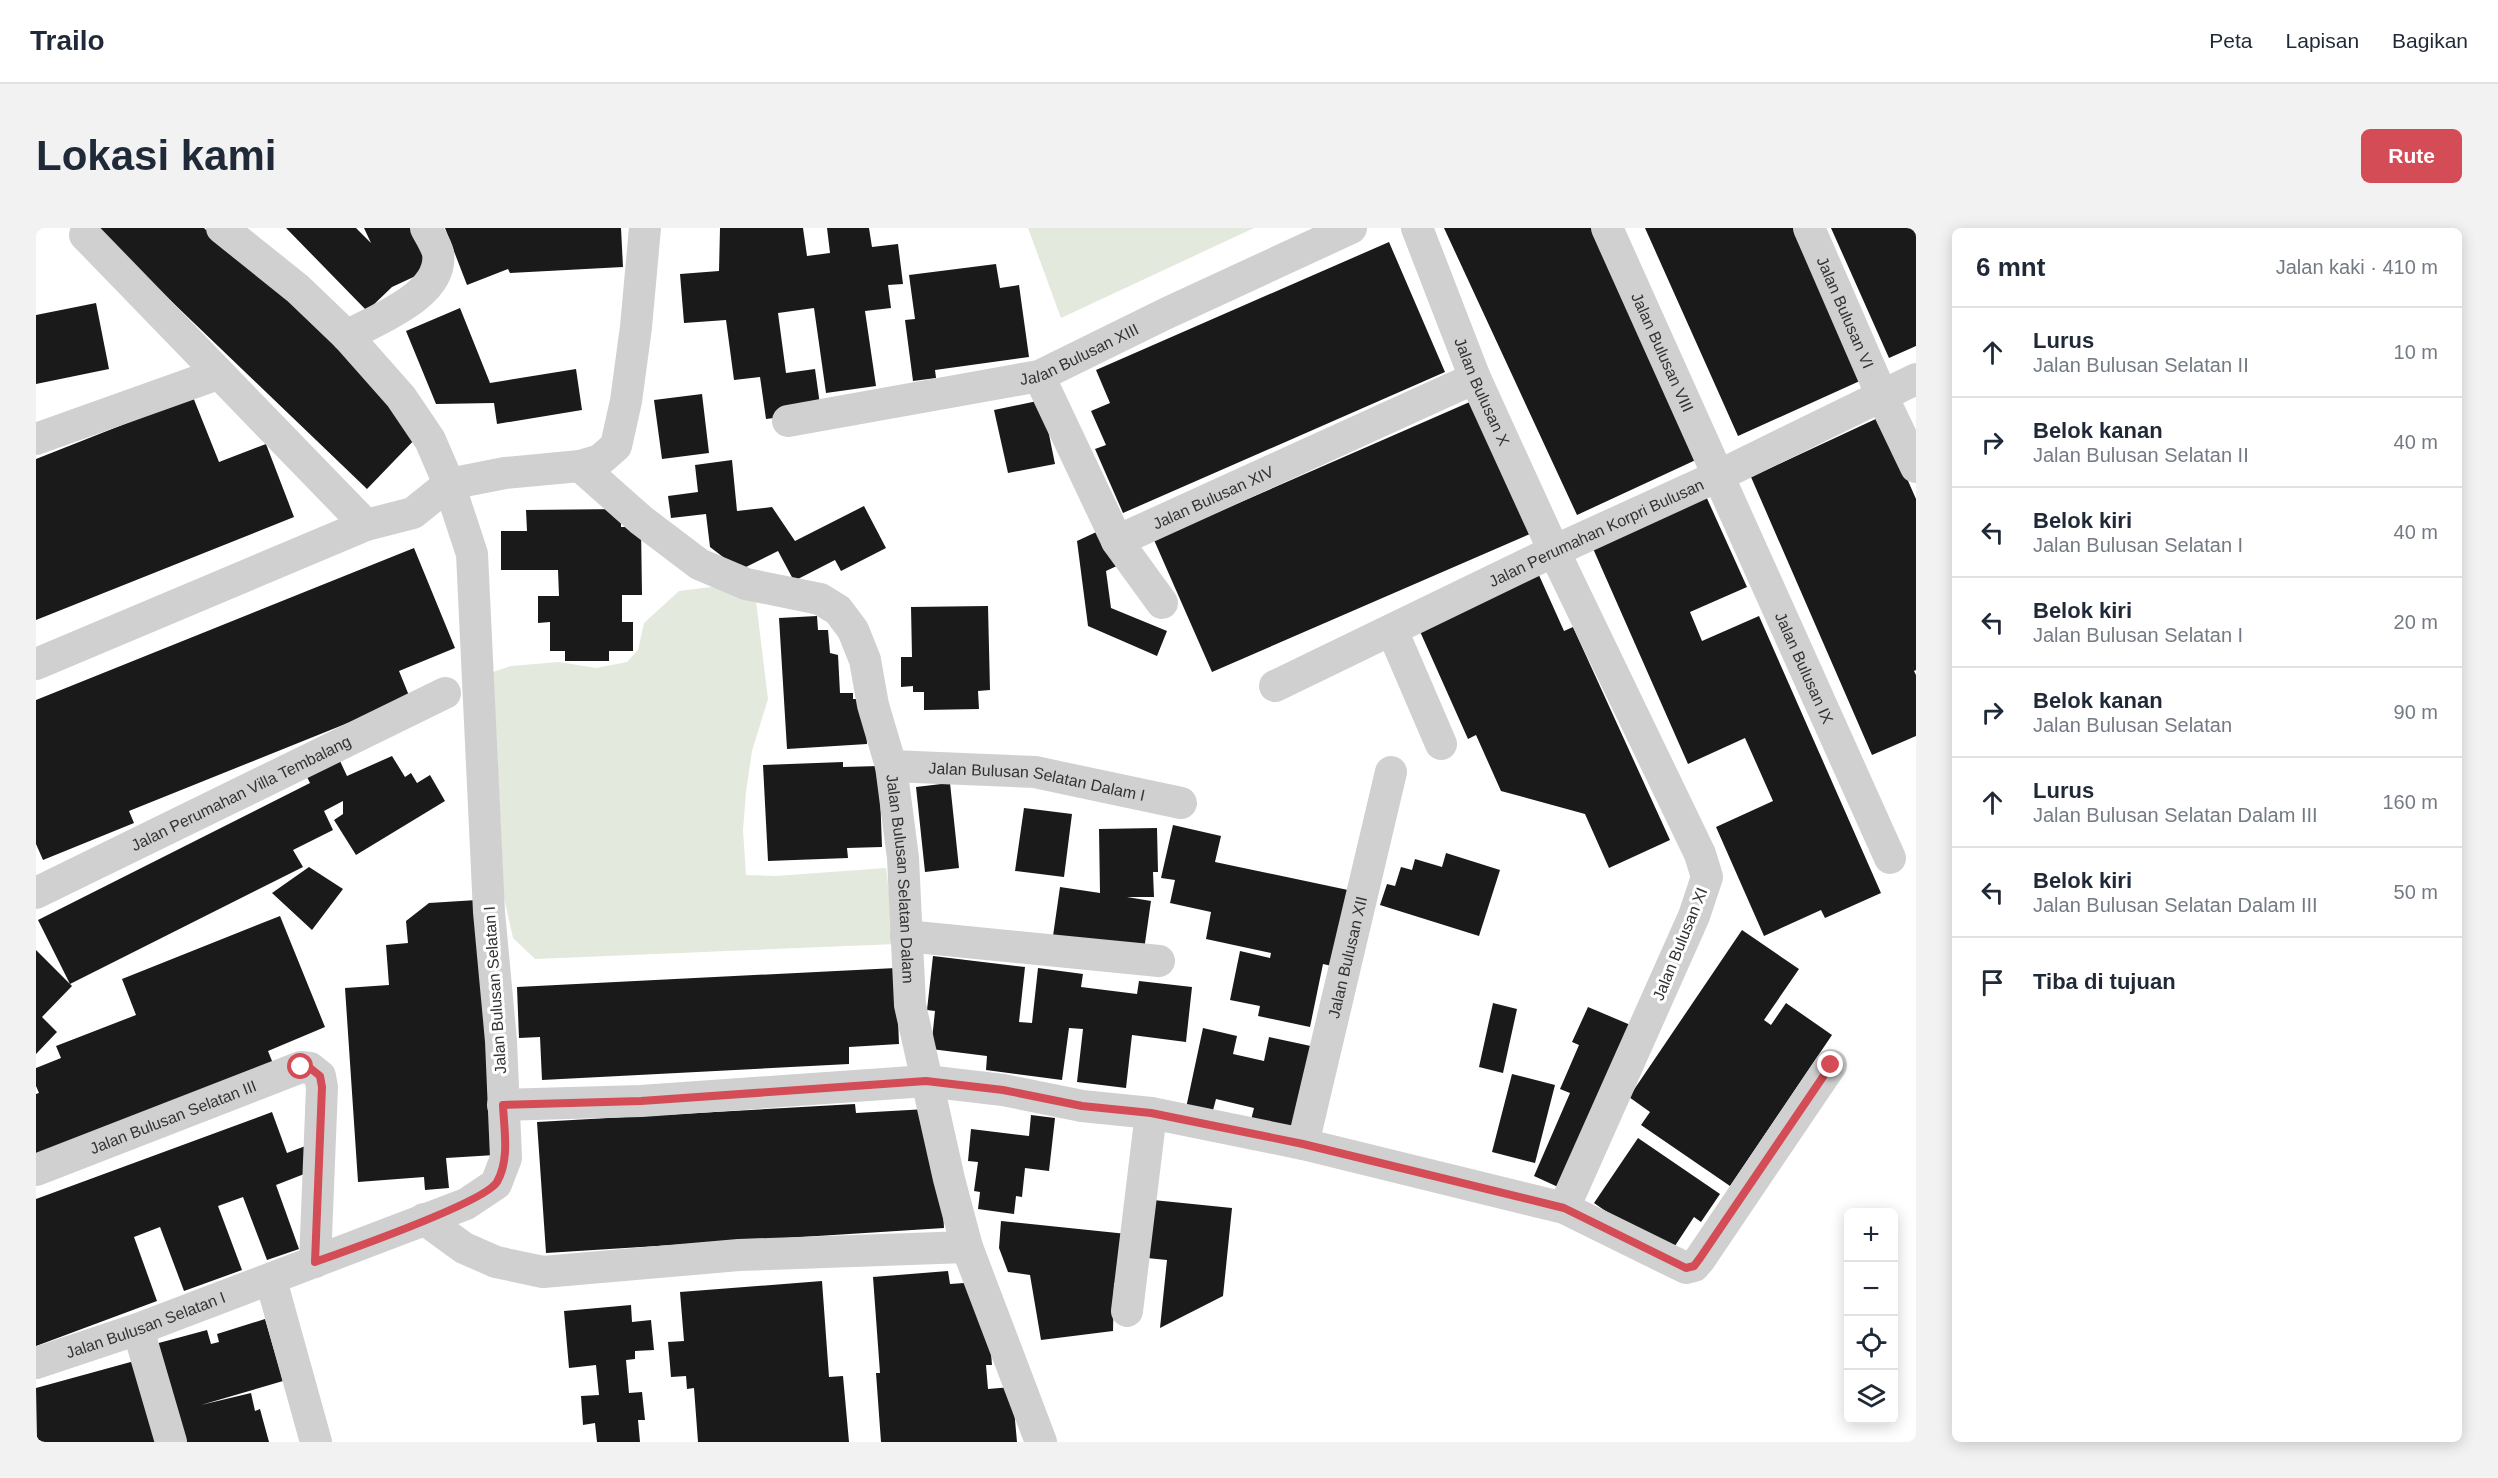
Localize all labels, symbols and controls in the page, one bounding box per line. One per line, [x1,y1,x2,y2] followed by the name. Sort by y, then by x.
[30,25,105,56] text: Trailo
[2209,29,2253,52] text: Peta
[2286,29,2359,52] text: Lapisan
[2392,29,2468,52] text: Bagikan
[2361,129,2462,183] button: Rute
[36,132,276,179] text: Lokasi kami
[1976,252,2045,282] text: 6 mnt
[1814,254,1877,371] street label: Jalan Bulusan VI
[2276,256,2438,278] text: Jalan kaki · 410 m
[1629,290,1697,414] street label: Jalan Bulusan VIII
[1018,320,1141,388] street label: Jalan Bulusan XIII
[2033,328,2094,353] text: Lurus
[1452,335,1513,448] street label: Jalan Bulusan X
[1976,336,2009,369] icon: ahead
[2394,341,2438,363] text: 10 m
[2033,354,2249,376] text: Jalan Bulusan Selatan II
[2033,418,2163,443] text: Belok kanan
[1976,426,2009,459] icon: right
[2394,431,2438,453] text: 40 m
[2033,444,2249,466] text: Jalan Bulusan Selatan II
[1150,462,1276,532] street label: Jalan Bulusan XIV
[1486,475,1706,590] street label: Jalan Perumahan Korpri Bulusan
[2033,508,2132,533] text: Belok kiri
[1976,516,2009,549] icon: left
[2394,521,2438,543] text: 40 m
[2033,534,2243,556] text: Jalan Bulusan Selatan I
[2033,598,2132,623] text: Belok kiri
[1976,606,2009,639] icon: left
[1772,609,1837,726] street label: Jalan Bulusan IX
[2394,611,2438,633] text: 20 m
[2033,624,2243,646] text: Jalan Bulusan Selatan I
[2033,688,2163,713] text: Belok kanan
[1976,696,2009,729] icon: right
[2394,701,2438,723] text: 90 m
[2033,714,2232,736] text: Jalan Bulusan Selatan
[128,732,353,854] street label: Jalan Perumahan Villa Tembalang
[928,759,1147,804] street label: Jalan Bulusan Selatan Dalam I
[884,773,917,984] street label: Jalan Bulusan Selatan Dalam
[2033,778,2094,803] text: Lurus
[1976,786,2009,819] icon: ahead
[2382,791,2438,813] text: 160 m
[2033,804,2318,826] text: Jalan Bulusan Selatan Dalam III
[2033,868,2132,893] text: Belok kiri
[1976,876,2009,909] icon: left
[2394,881,2438,903] text: 50 m
[1650,885,1710,1003] street label: Jalan Bulusan XI
[2033,894,2318,916] text: Jalan Bulusan Selatan Dalam III
[1325,895,1370,1020] street label: Jalan Bulusan XII
[481,906,509,1074] street label: Jalan Bulusan Selatan I
[1976,966,2009,999] icon: arrive
[2033,969,2176,994] text: Tiba di tujuan
[1817,1051,1843,1077] route end
[287,1053,313,1079] route start
[87,1077,259,1157] street label: Jalan Bulusan Selatan III
[1844,1208,1898,1424] map controls
[1844,1208,1898,1262] button: +
[1844,1262,1898,1316] button: −
[64,1288,228,1361] street label: Jalan Bulusan Selatan I
[1844,1316,1898,1370] button: locate
[1844,1370,1898,1424] button: layers

